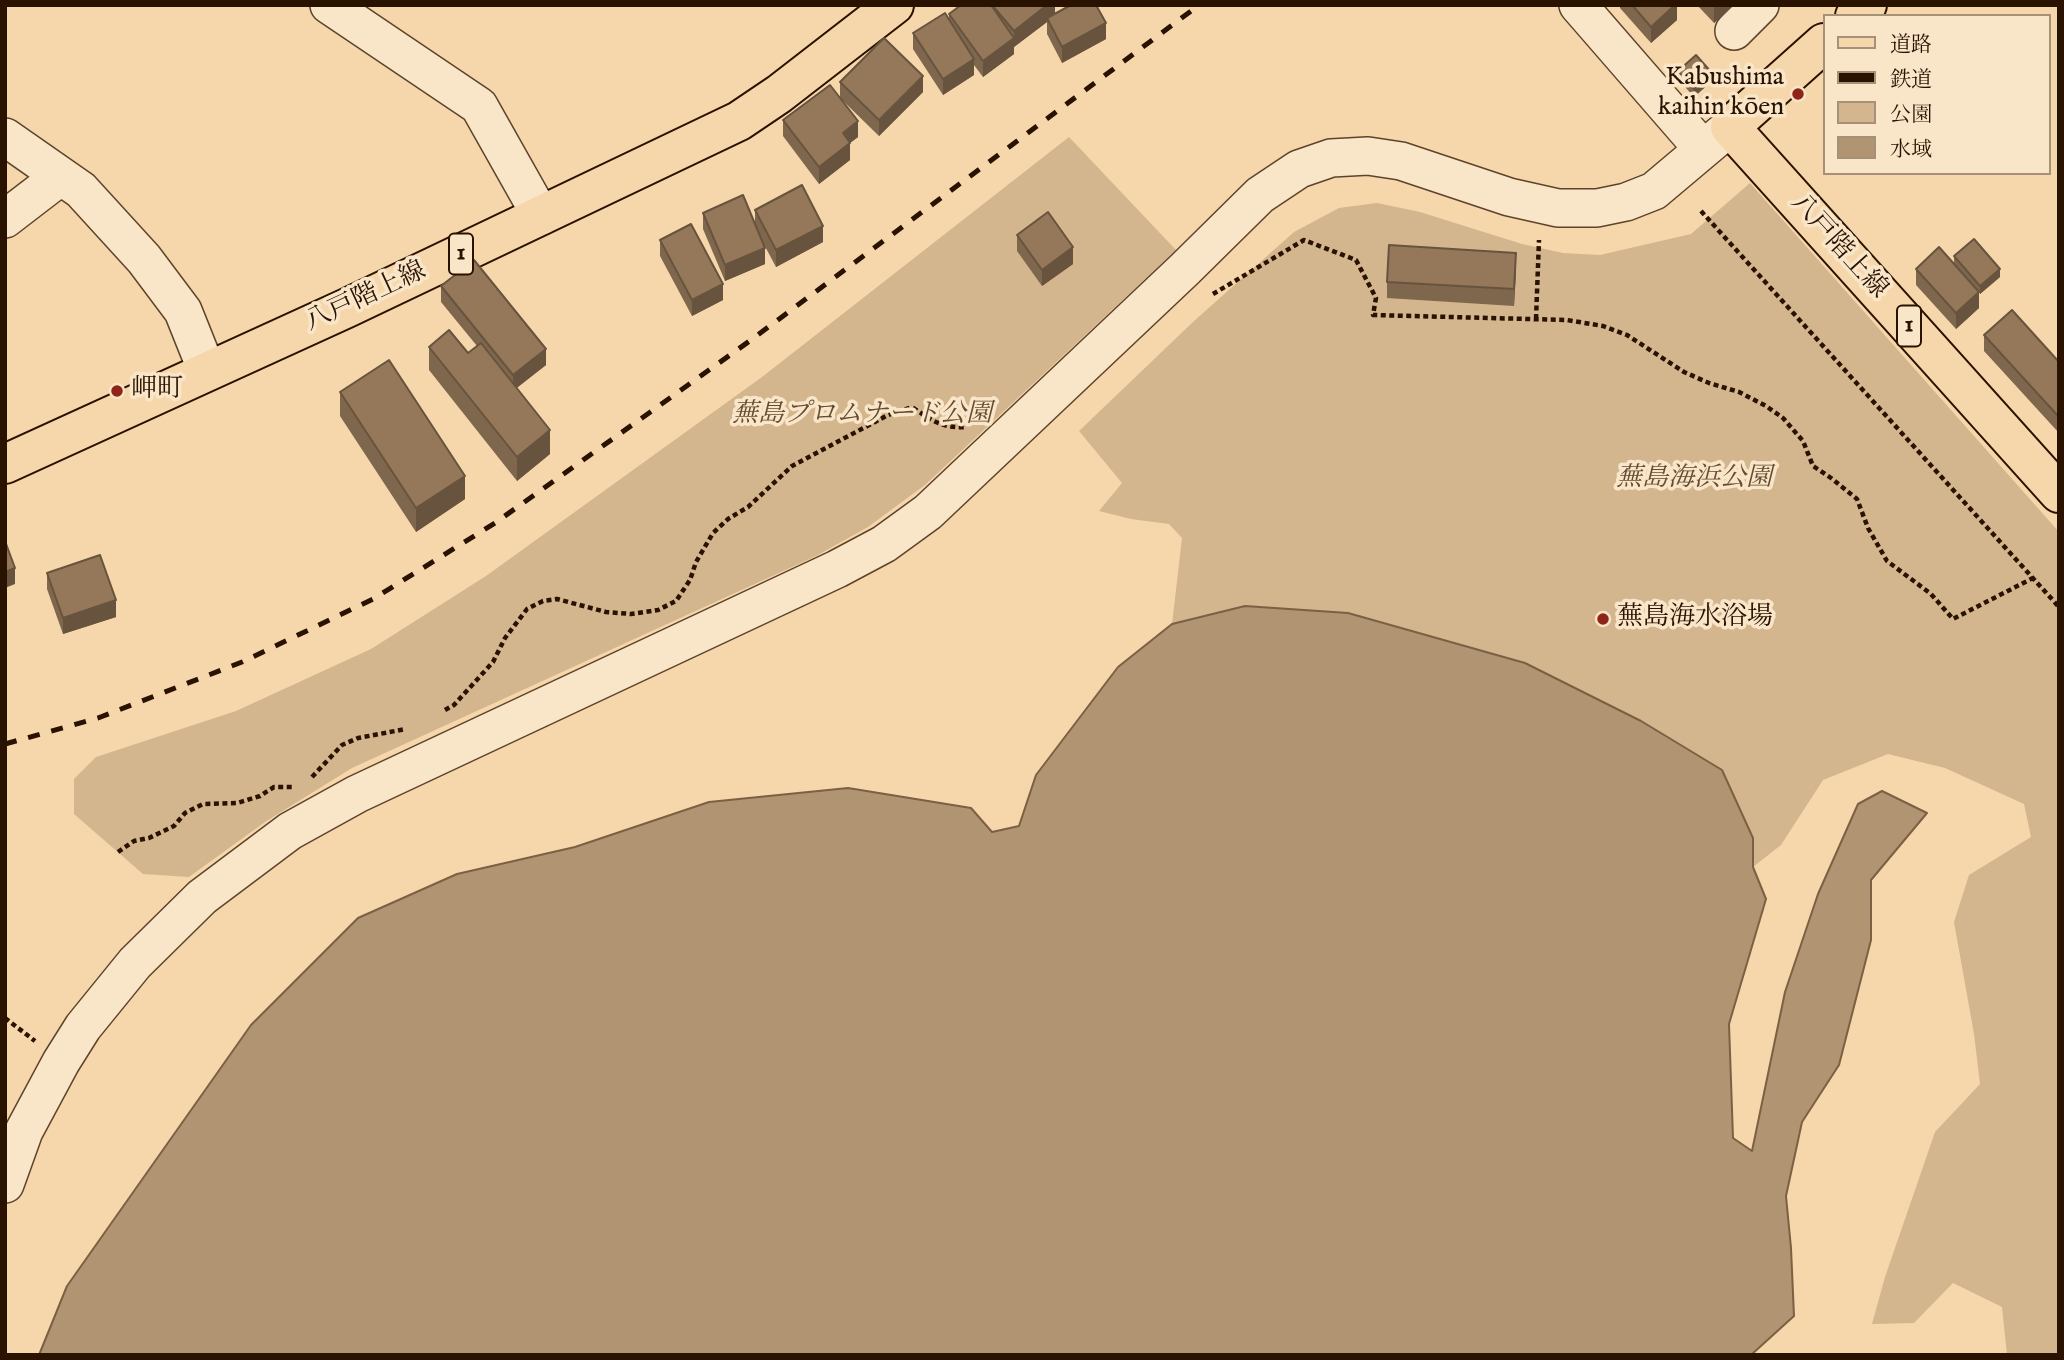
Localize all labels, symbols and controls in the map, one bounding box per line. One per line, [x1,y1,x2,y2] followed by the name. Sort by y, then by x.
[1822,14,2050,175] legend
[1890,32,1932,59] text: 道路
[1658,63,1784,124] place label: Kabushima kaihin kōen
[1890,67,1932,94] text: 鉄道
[1790,86,1806,102] marker: Kabushima kaihin kōen
[1890,102,1932,129] text: 公園
[1890,137,1932,164] text: 水域
[1783,188,1893,306] street label: 八戸階上線
[449,233,473,274] road number: 1
[300,256,432,340] street label: 八戸階上線
[1897,306,1921,346] road number: 1
[131,375,183,407] place label: 岬町
[109,383,125,399] marker: 岬町
[732,400,992,432] park label: 蕪島プロムナード公園
[1616,464,1772,496] park label: 蕪島海浜公園
[1617,603,1773,635] place label: 蕪島海水浴場
[1595,611,1611,627] marker: 蕪島海水浴場

